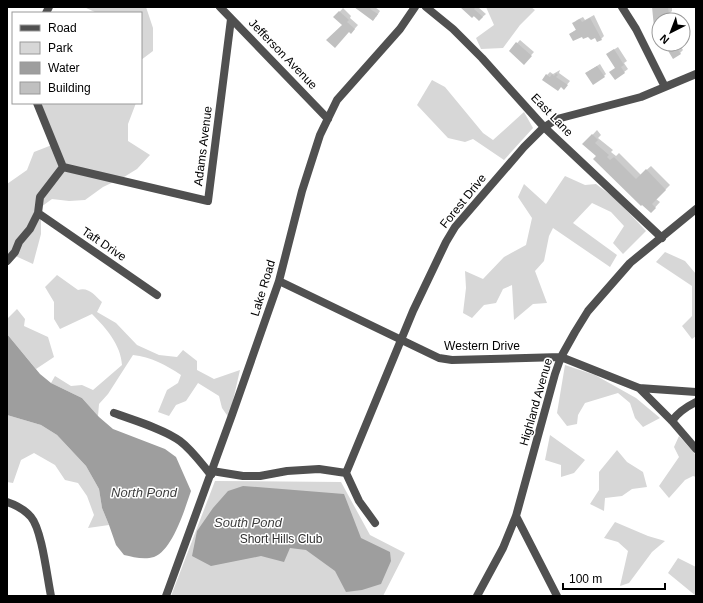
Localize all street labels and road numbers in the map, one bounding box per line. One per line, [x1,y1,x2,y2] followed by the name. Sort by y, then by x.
[246,16,320,92] street label: Jefferson Avenue
[528,91,576,140] street label: East Lane
[191,105,215,187] street label: Adams Avenue
[437,171,489,231] street label: Forest Drive
[79,224,129,264] street label: Taft Drive
[248,258,278,318] street label: Lake Road
[444,339,520,353] street label: Western Drive
[517,356,555,447] street label: Highland Avenue

